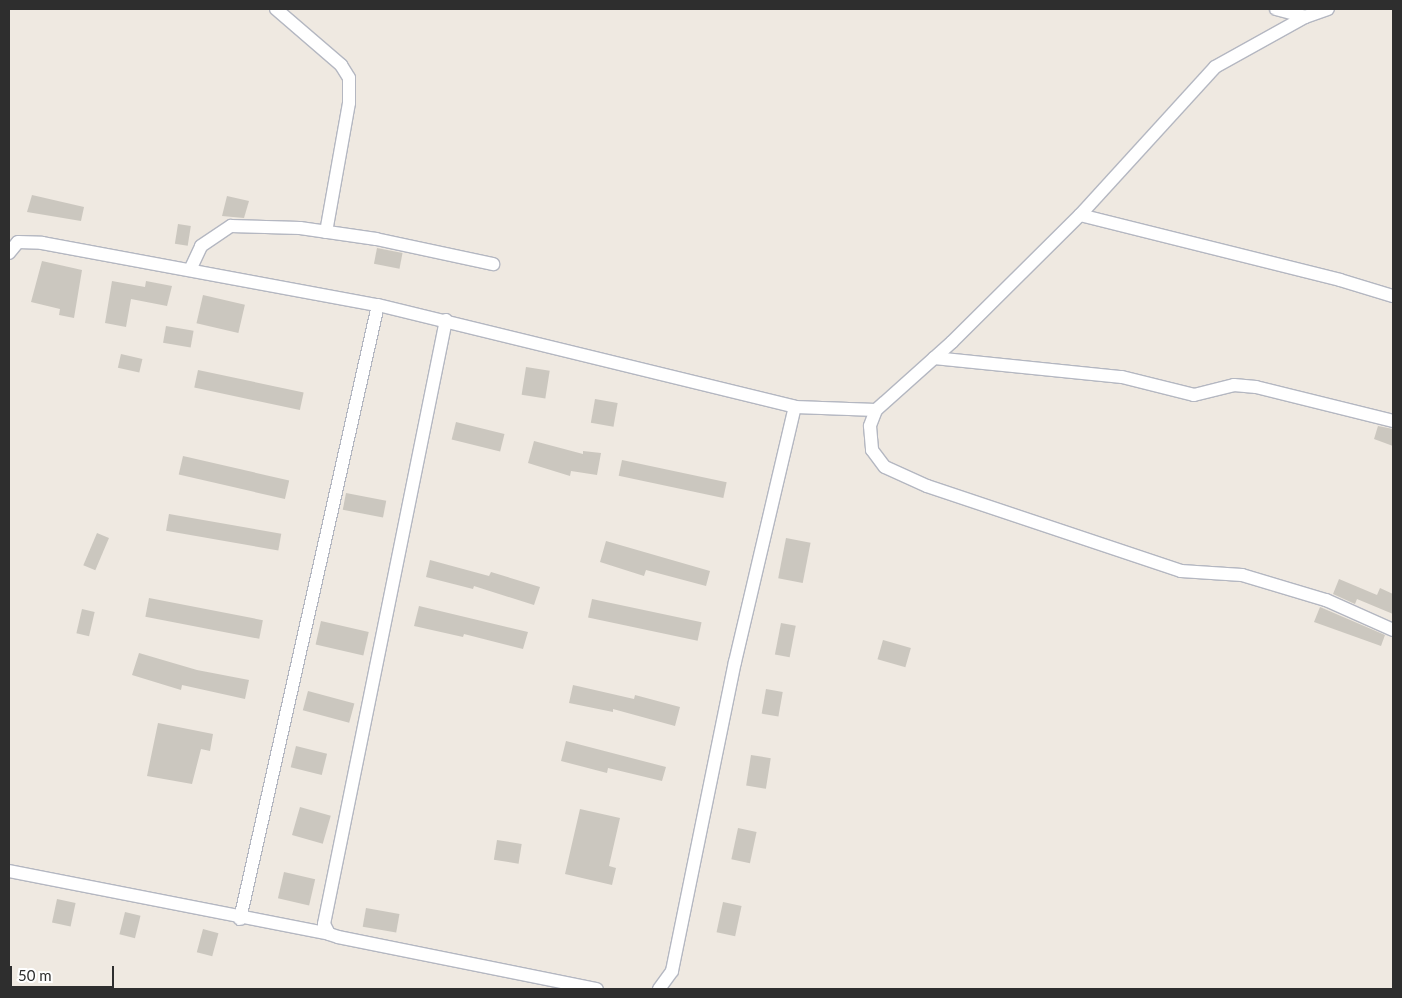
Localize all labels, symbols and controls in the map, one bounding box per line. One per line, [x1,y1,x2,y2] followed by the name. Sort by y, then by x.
[12,956,116,988] scale bar
[18,966,52,984] text: 50 m

